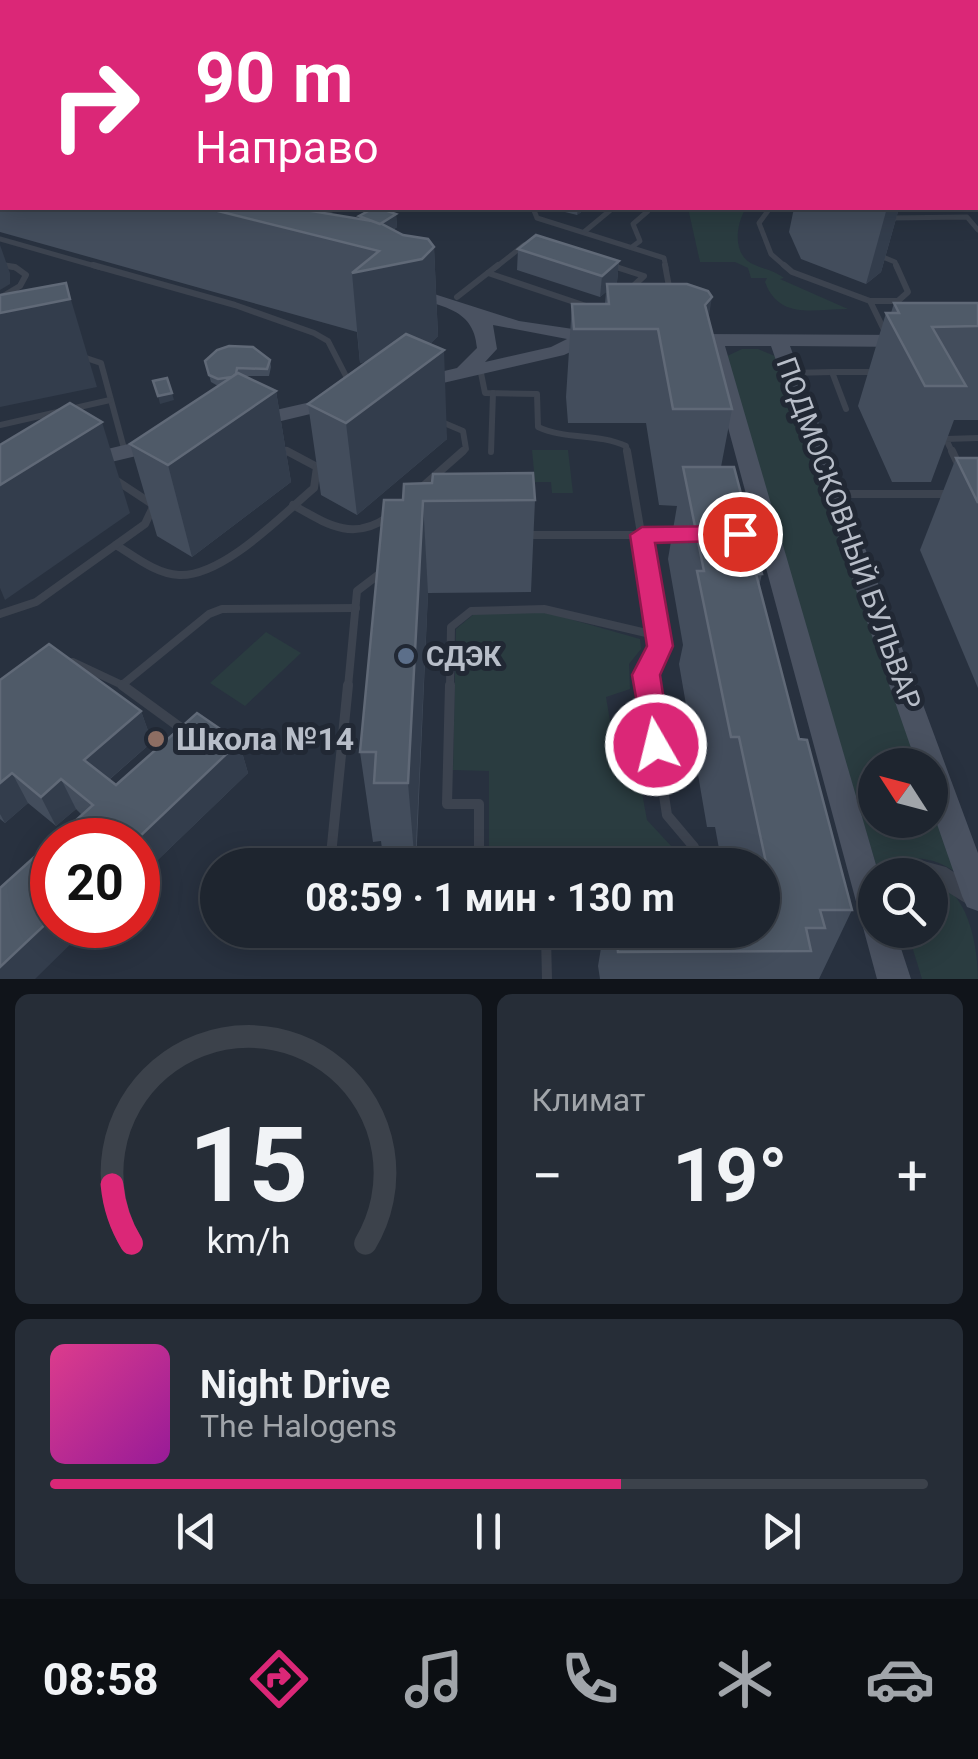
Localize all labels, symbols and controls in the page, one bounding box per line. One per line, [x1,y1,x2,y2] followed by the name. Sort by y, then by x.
[195,37,353,119] text: 90 m
[30,40,160,170] icon: right
[195,121,379,174] text: Направо
[769,353,928,714] street label: ПОДМОСКОВНЫЙ БУЛЬВАР
[698,492,783,577] pin
[713,507,768,562] icon: arrive
[426,640,502,673] place label: СДЭК
[395,645,417,667] marker: СДЭК
[604,693,708,797] position arrow
[176,720,354,758] place label: Школа №14
[145,728,167,750] marker: Школа №14
[858,748,948,838] north arrow
[858,748,948,948] map controls
[30,818,160,948] speed limit sign: 20
[858,858,948,948] button: search
[305,876,675,920] text: 08:59 · 1 мин · 130 m
[532,1081,645,1119] text: Климат
[189,1105,308,1226] text: 15
[672,1131,788,1219] text: 19°
[532,1144,563,1208] text: −
[897,1144,928,1208] text: +
[206,1220,290,1262] text: km/h
[200,1363,390,1407] text: Night Drive
[200,1407,397,1445] text: The Halogens
[169,1504,224,1559] icon: previous
[461,1504,516,1559] icon: pause
[754,1504,809,1559] icon: next
[244,1644,314,1714] icon: directions
[399,1644,469,1714] icon: music
[555,1644,625,1714] icon: phone
[710,1644,780,1714] icon: climate
[865,1644,935,1714] icon: car
[43,1653,159,1706] text: 08:58

